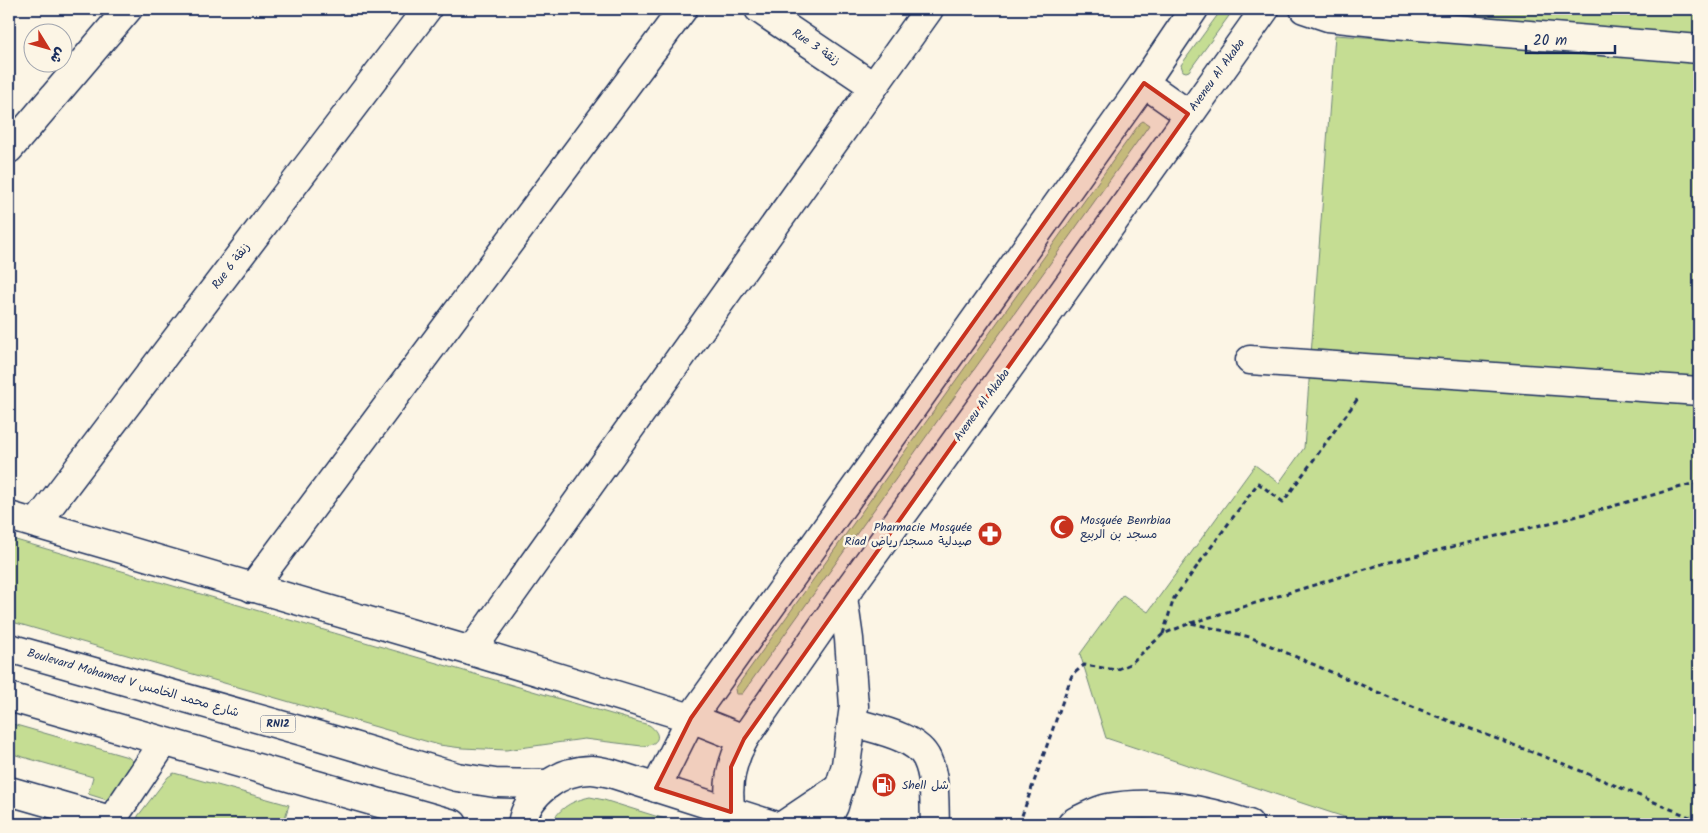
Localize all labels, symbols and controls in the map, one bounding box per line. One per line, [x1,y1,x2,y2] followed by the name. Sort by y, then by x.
[22,22,72,72] north arrow
[1526,22,1614,54] scale bar
[788,24,844,70] street label: Rue 3 زنقة
[1533,29,1567,53] text: 20 m
[1184,34,1250,115] street label: Aveneu Al Akaba
[44,42,71,68] text: ش
[207,239,255,293] street label: Rue 6 زنقة
[949,364,1015,445] street label: Aveneu Al Akaba
[1080,511,1171,544] place label: Mosquée Benrbiaa مسجد بن الربيع
[1049,514,1075,540] mosque icon: Mosquée Benrbiaa مسجد بن الربيع
[845,518,973,551] place label: Pharmacie Mosquée Riad صيدلية مسجد رياض
[977,521,1003,547] pharmacy icon: Pharmacie Mosquée Riad صيدلية مسجد رياض
[25,644,241,722] street label: Boulevard Mohamed V شارع محمد الخامس
[260,716,296,732] road number: RN12
[871,772,897,798] fuel station icon: Shell شل
[902,776,949,795] place label: Shell شل

